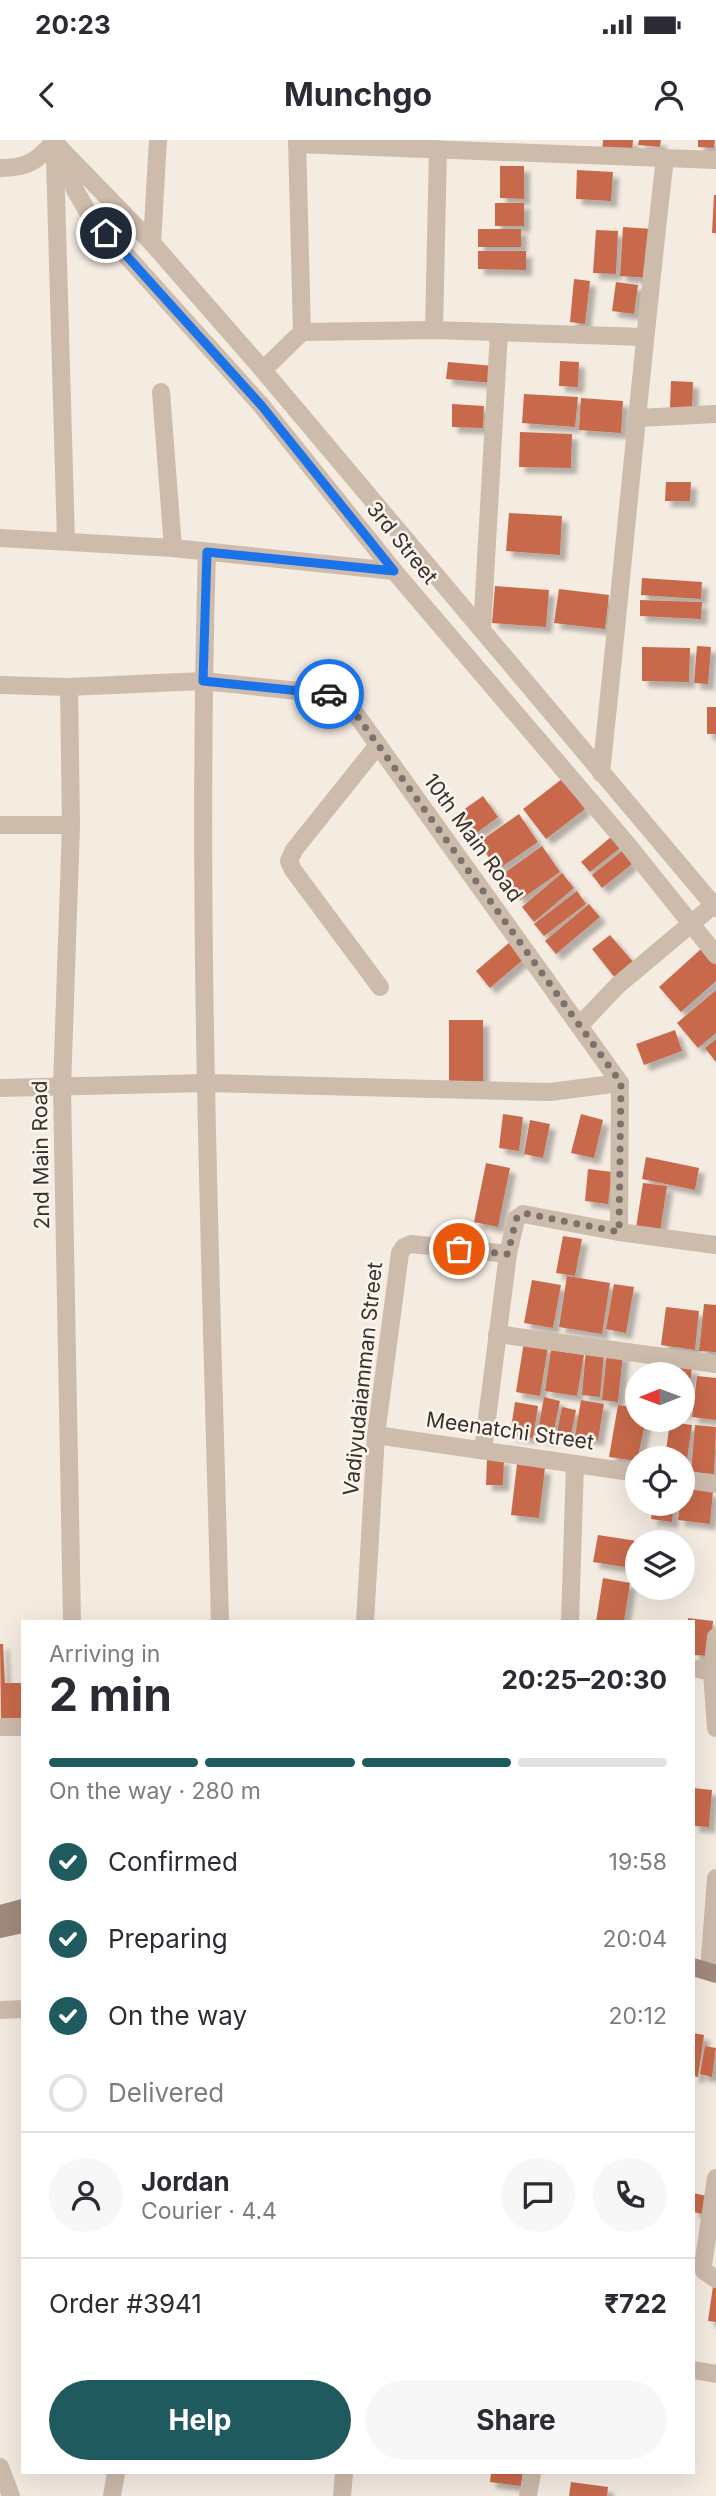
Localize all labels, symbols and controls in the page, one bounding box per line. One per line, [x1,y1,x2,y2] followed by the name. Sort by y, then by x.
[35,9,111,40] text: 20:23
[284,75,432,114] text: Munchgo
[28,76,66,114] icon: back
[650,76,688,114] icon: person
[76,203,136,263] pin
[87,214,125,252] icon: home
[362,497,443,589] street label: 3rd Street
[294,659,364,729] courier
[310,675,348,713] icon: car
[419,769,528,907] street label: 10th Main Road
[27,1080,54,1230] street label: 2nd Main Road
[429,1219,489,1279] pin
[440,1230,478,1268] icon: bag
[338,1261,387,1497] street label: Vadiyudaiamman Street
[625,1362,695,1432] north arrow
[625,1362,695,1600] map controls
[425,1406,596,1455] street label: Meenatchi Street
[625,1446,695,1516] button: locate
[625,1530,695,1600] button: layers
[49,1640,160,1668] text: Arriving in
[502,1664,667,1695] text: 20:25–20:30
[49,1666,172,1722] text: 2 min
[49,1777,261,1805] text: On the way · 280 m
[49,1843,87,1881] icon: check
[108,1846,238,1877] text: Confirmed
[609,1848,667,1876] text: 19:58
[49,1920,87,1958] icon: check
[108,1923,228,1954] text: Preparing
[602,1925,667,1953] text: 20:04
[49,1997,87,2035] icon: check
[108,2000,247,2031] text: On the way
[608,2002,667,2030] text: 20:12
[108,2077,224,2108] text: Delivered
[49,2158,123,2232] button: person
[501,2158,575,2232] button: chat
[593,2158,667,2232] button: phone
[141,2166,230,2197] text: Jordan
[141,2197,277,2225] text: Courier · 4.4
[49,2288,202,2319] text: Order #3941
[604,2288,667,2319] text: ₹722
[49,2380,351,2460] button: Help
[365,2380,667,2460] button: Share

